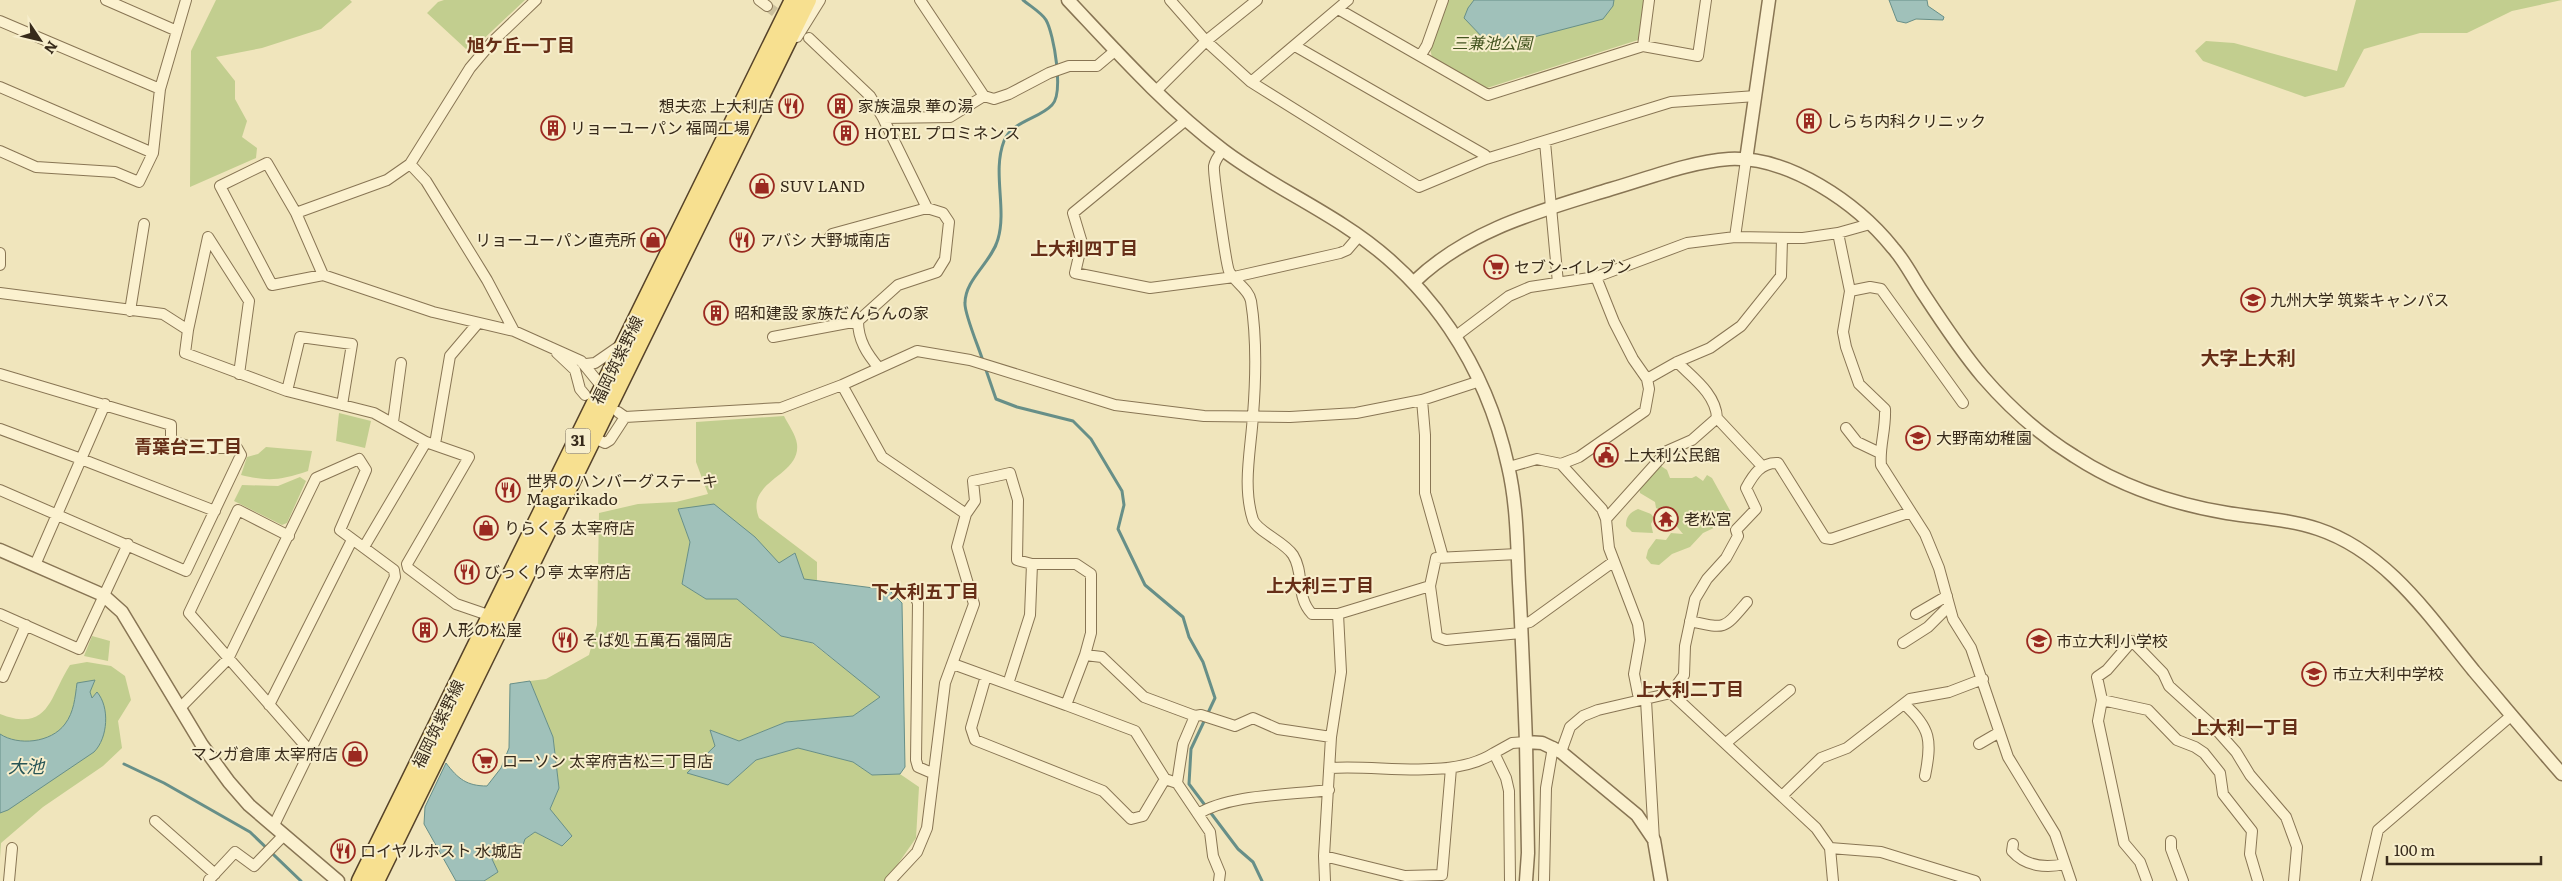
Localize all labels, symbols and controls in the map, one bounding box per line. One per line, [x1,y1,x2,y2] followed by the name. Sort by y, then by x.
[15,15,65,65] north arrow
[1452,30,1534,54] park label: 三兼池公園
[467,31,575,58] district label: 旭ケ丘一丁目
[40,37,63,59] text: N
[659,93,774,117] place label: 想夫恋 上大利店
[778,93,804,119] restaurant icon: 想夫恋 上大利店
[827,93,853,119] building icon: 家族温泉 華の湯
[858,93,973,117] place label: 家族温泉 華の湯
[1796,108,1822,134] building icon: しらち内科クリニック
[1826,108,1986,132] place label: しらち内科クリニック
[540,115,566,141] building icon: リョーユーパン 福岡工場
[570,115,750,139] place label: リョーユーパン 福岡工場
[833,120,859,146] building icon: HOTEL プロミネンス
[864,120,1020,144] place label: HOTEL プロミネンス
[749,173,775,199] shop icon: SUV LAND
[780,173,865,197] place label: SUV LAND
[475,227,636,251] place label: リョーユーパン直売所
[640,227,666,253] shop icon: リョーユーパン直売所
[729,227,755,253] restaurant icon: アバシ 大野城南店
[760,227,891,251] place label: アバシ 大野城南店
[1030,234,1138,261] district label: 上大利四丁目
[1483,254,1509,280] supermarket icon: セブン-イレブン
[1514,254,1632,278] place label: セブン-イレブン
[2240,287,2266,313] school or university icon: 九州大学 筑紫キャンパス
[2270,287,2449,311] place label: 九州大学 筑紫キャンパス
[703,300,729,326] building icon: 昭和建設 家族だんらんの家
[734,300,929,324] place label: 昭和建設 家族だんらんの家
[584,311,648,408] street label: 福岡筑紫野線
[2200,343,2296,371] district label: 大字上大利
[1905,425,1931,451] school or university icon: 大野南幼稚園
[1936,425,2032,449] place label: 大野南幼稚園
[566,428,590,454] road number: 31
[134,432,242,459] district label: 青葉台三丁目
[1593,442,1619,468] public building icon: 上大利公民館
[1624,442,1720,466] place label: 上大利公民館
[526,468,718,510] place label: 世界のハンバーグステーキ Magarikado
[495,477,521,503] restaurant icon: 世界のハンバーグステーキ Magarikado
[1653,506,1679,532] temple icon: 老松宮
[1684,506,1732,530] place label: 老松宮
[473,515,499,541] shop icon: りらくる 太宰府店
[504,515,635,539] place label: りらくる 太宰府店
[454,559,480,585] restaurant icon: びっくり亭 太宰府店
[484,559,631,583] place label: びっくり亭 太宰府店
[1266,571,1374,598] district label: 上大利三丁目
[871,577,979,604] district label: 下大利五丁目
[412,617,438,643] building icon: 人形の松屋
[442,617,522,641] place label: 人形の松屋
[552,627,578,653] restaurant icon: そば処 五萬石 福岡店
[582,627,732,651] place label: そば処 五萬石 福岡店
[2026,628,2052,654] school or university icon: 市立大利小学校
[2056,628,2168,652] place label: 市立大利小学校
[2301,661,2327,687] school or university icon: 市立大利中学校
[2332,661,2444,685] place label: 市立大利中学校
[405,675,469,772] street label: 福岡筑紫野線
[1636,675,1744,702] district label: 上大利二丁目
[2191,713,2299,740] district label: 上大利一丁目
[191,741,338,765] place label: マンガ倉庫 太宰府店
[342,741,368,767] shop icon: マンガ倉庫 太宰府店
[472,748,498,774] supermarket icon: ローソン 太宰府吉松三丁目店
[502,748,713,772] place label: ローソン 太宰府吉松三丁目店
[8,752,46,779] water label: 大池
[2387,834,2541,866] scale bar
[330,838,356,864] restaurant icon: ロイヤルホスト 水城店
[360,838,523,862] place label: ロイヤルホスト 水城店
[2394,838,2435,861] text: 100 m

